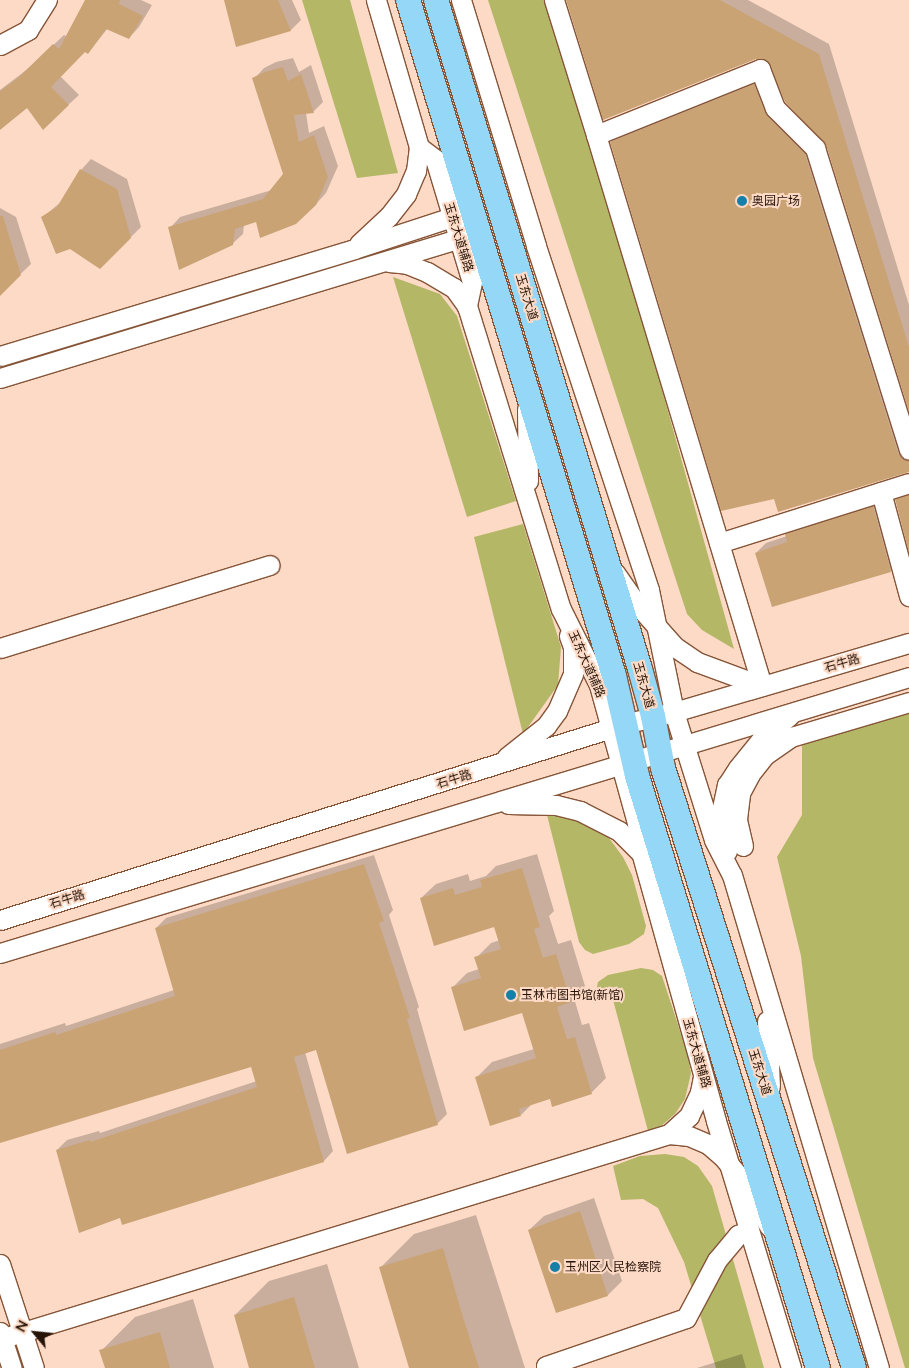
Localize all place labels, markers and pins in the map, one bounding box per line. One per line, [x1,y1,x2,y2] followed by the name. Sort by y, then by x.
[752,194,800,208] place label: 奥园广场
[736,195,748,207] marker: 奥园广场
[521,988,623,1002] place label: 玉林市图书馆(新馆)
[505,989,517,1001] marker: 玉林市图书馆(新馆)
[565,1260,661,1274] place label: 玉州区人民检察院
[549,1261,561,1273] marker: 玉州区人民检察院

